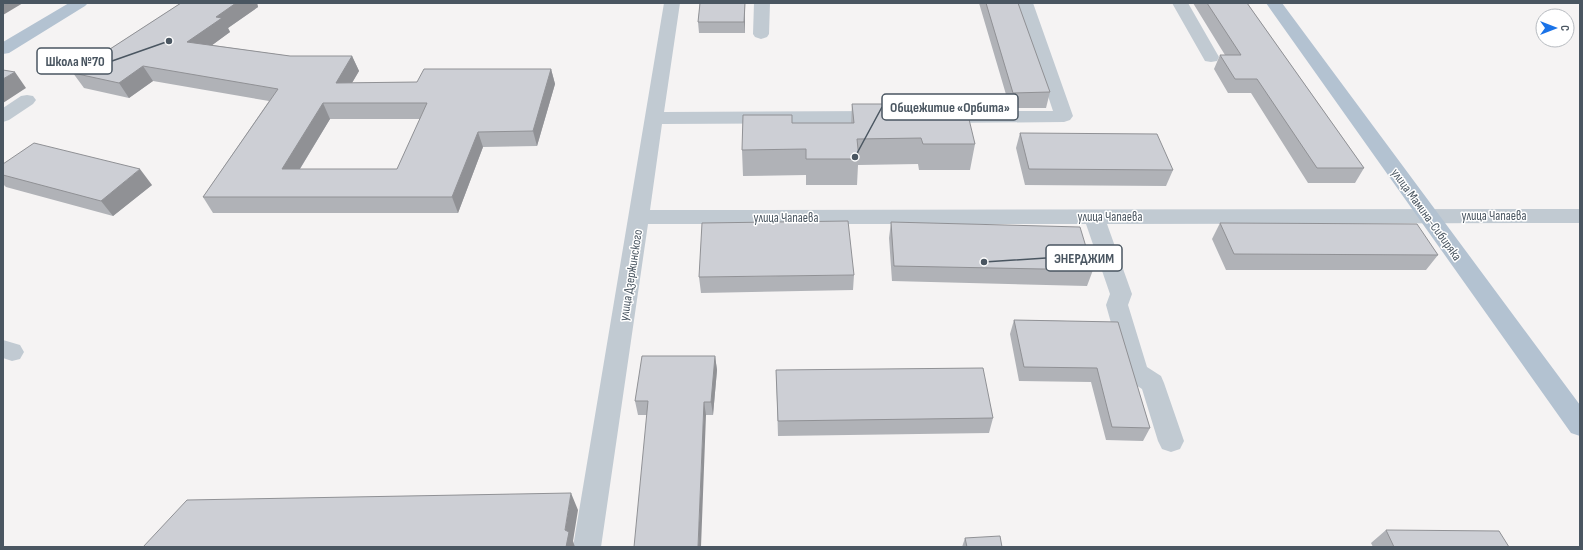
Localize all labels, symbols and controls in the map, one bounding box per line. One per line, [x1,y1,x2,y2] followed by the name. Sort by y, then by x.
[1535,8,1575,48] north arrow
[1558,25,1571,31] text: С
[37,48,112,74] callout: Школа №70
[45,53,105,70] text: Школа №70
[882,94,1018,120] callout: Общежитие «Орбита»
[890,99,1010,116] text: Общежитие «Орбита»
[1387,165,1465,264] street label: улица Мамина-Сибиряка
[1462,208,1526,224] street label: улица Чапаева
[1078,209,1142,225] street label: улица Чапаева
[754,210,818,226] street label: улица Чапаева
[616,228,646,322] street label: улица Дзержинского
[1046,245,1122,271] callout: ЭНЕРДЖИМ
[1054,250,1114,267] text: ЭНЕРДЖИМ

